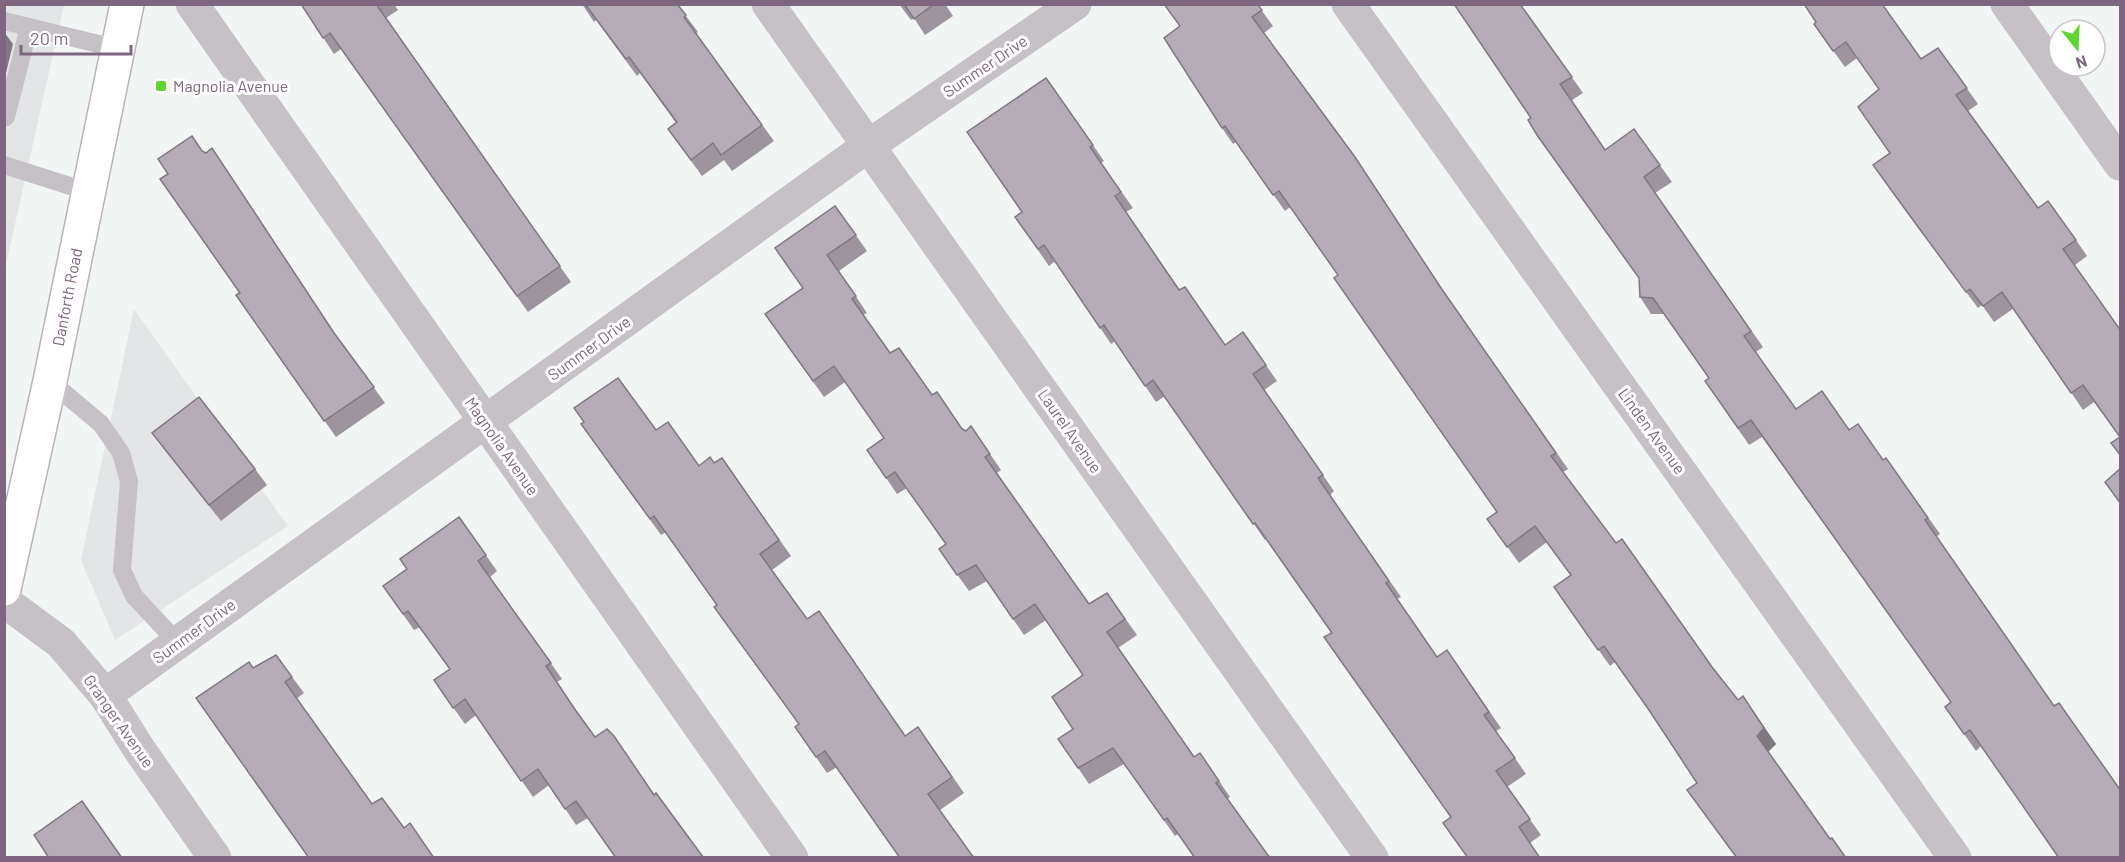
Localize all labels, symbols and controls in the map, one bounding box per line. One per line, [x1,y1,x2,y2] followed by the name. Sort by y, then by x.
[21,18,130,56] scale bar
[2047,18,2107,78] north arrow
[30,27,68,49] text: 20 m
[939,30,1030,101] street label: Summer Drive
[2074,52,2090,73] text: N
[173,76,288,95] place label: Magnolia Avenue
[154,79,168,93] marker: Magnolia Avenue
[48,246,85,347] street label: Danforth Road
[544,311,634,384] street label: Summer Drive
[1615,384,1690,477] street label: Linden Avenue
[1035,385,1106,476] street label: Laurel Avenue
[462,393,543,498] street label: Magnolia Avenue
[149,594,239,667] street label: Summer Drive
[80,670,159,771] street label: Granger Avenue

